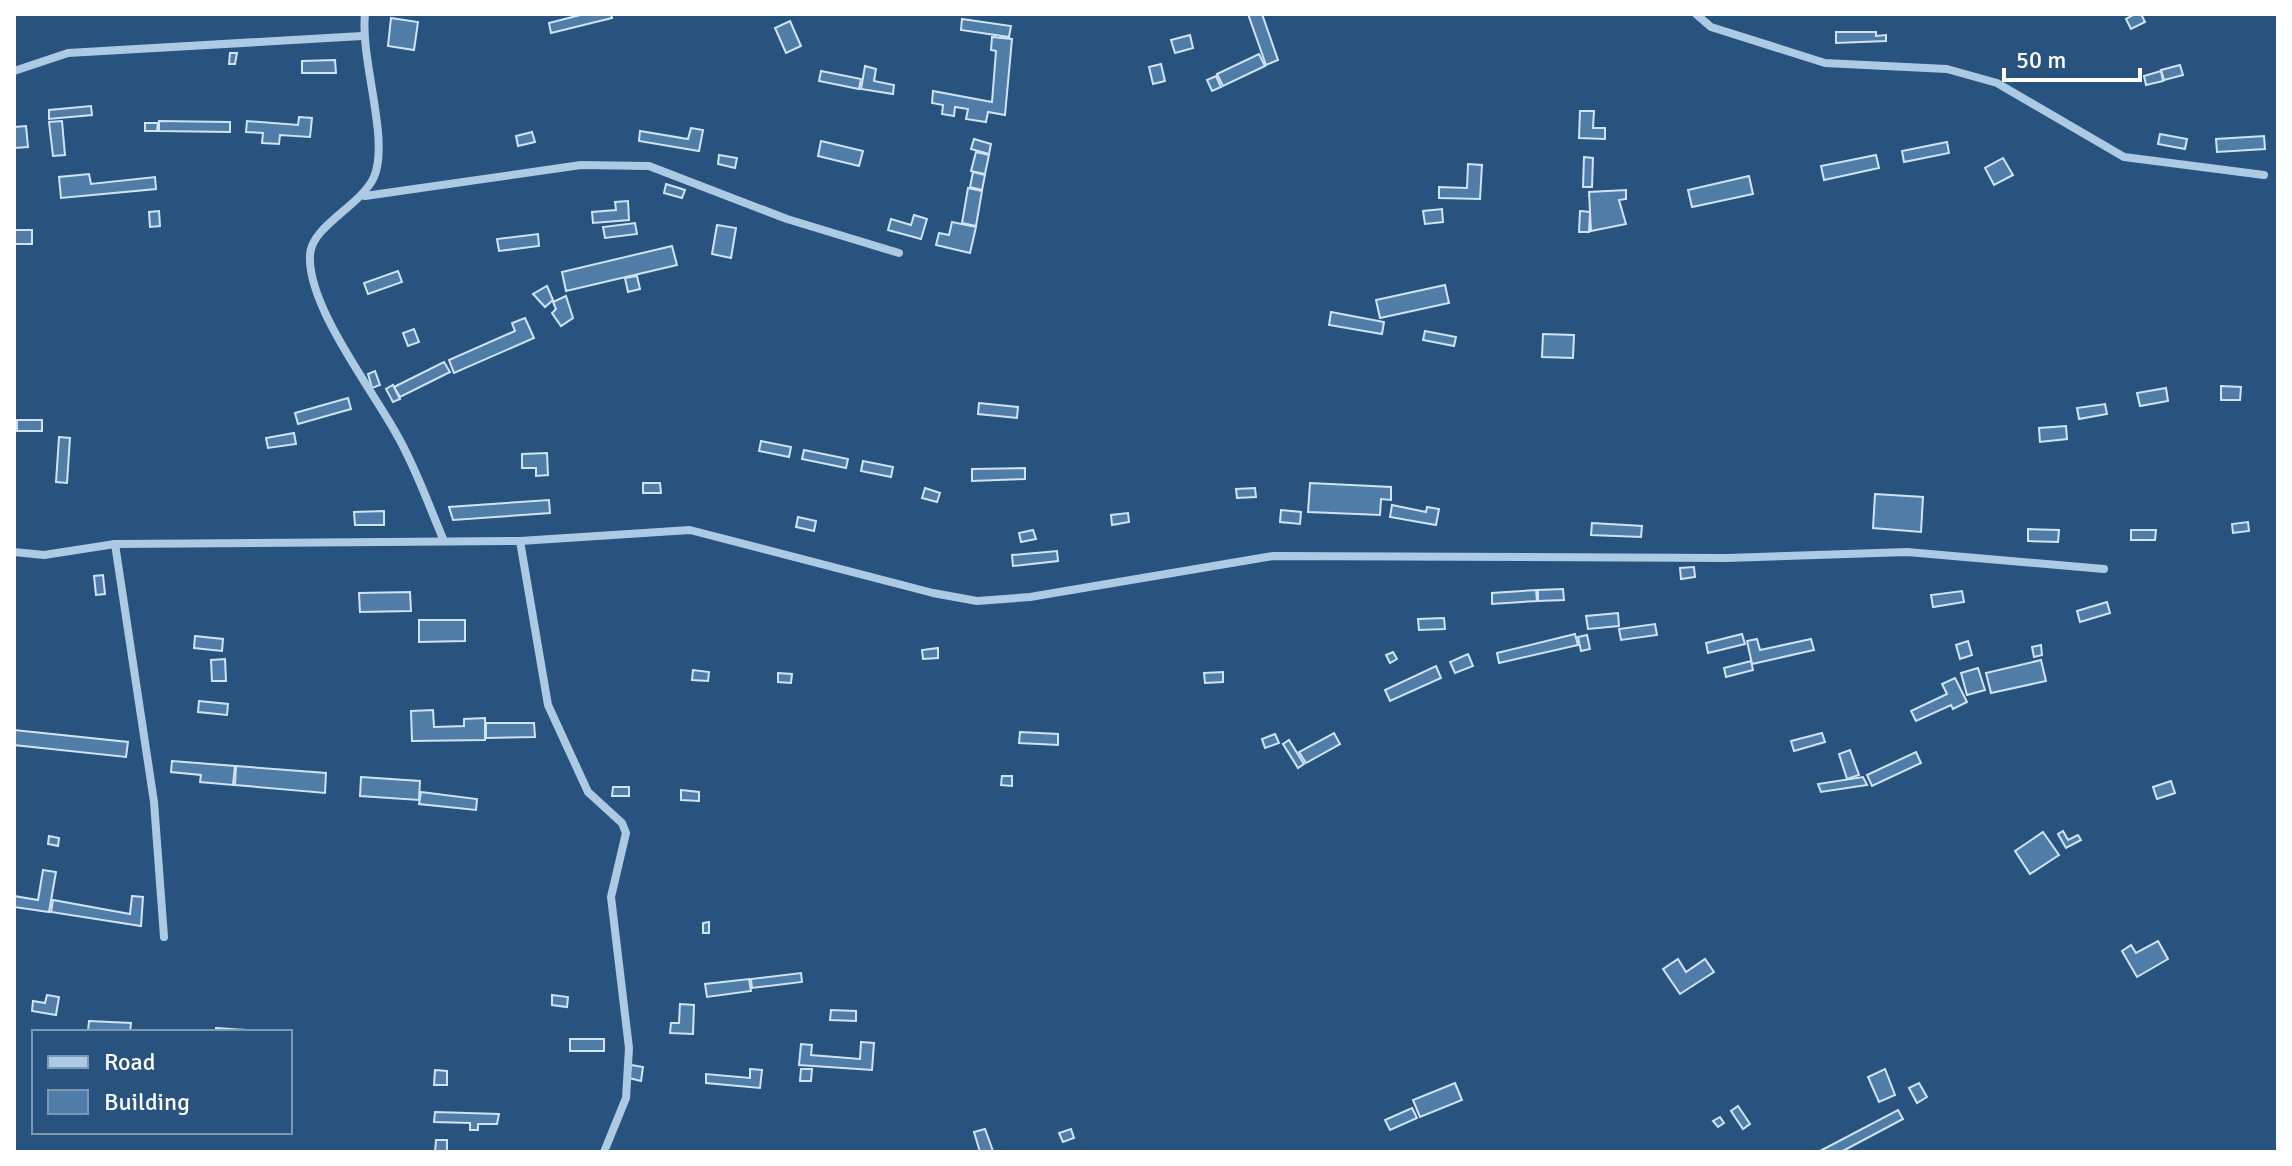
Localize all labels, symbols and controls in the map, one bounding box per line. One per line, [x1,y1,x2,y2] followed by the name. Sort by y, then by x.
[2004,32,2140,82] scale bar
[2016,45,2066,75] text: 50 m
[32,1030,292,1134] legend
[104,1047,155,1077] text: Road
[104,1087,190,1117] text: Building

